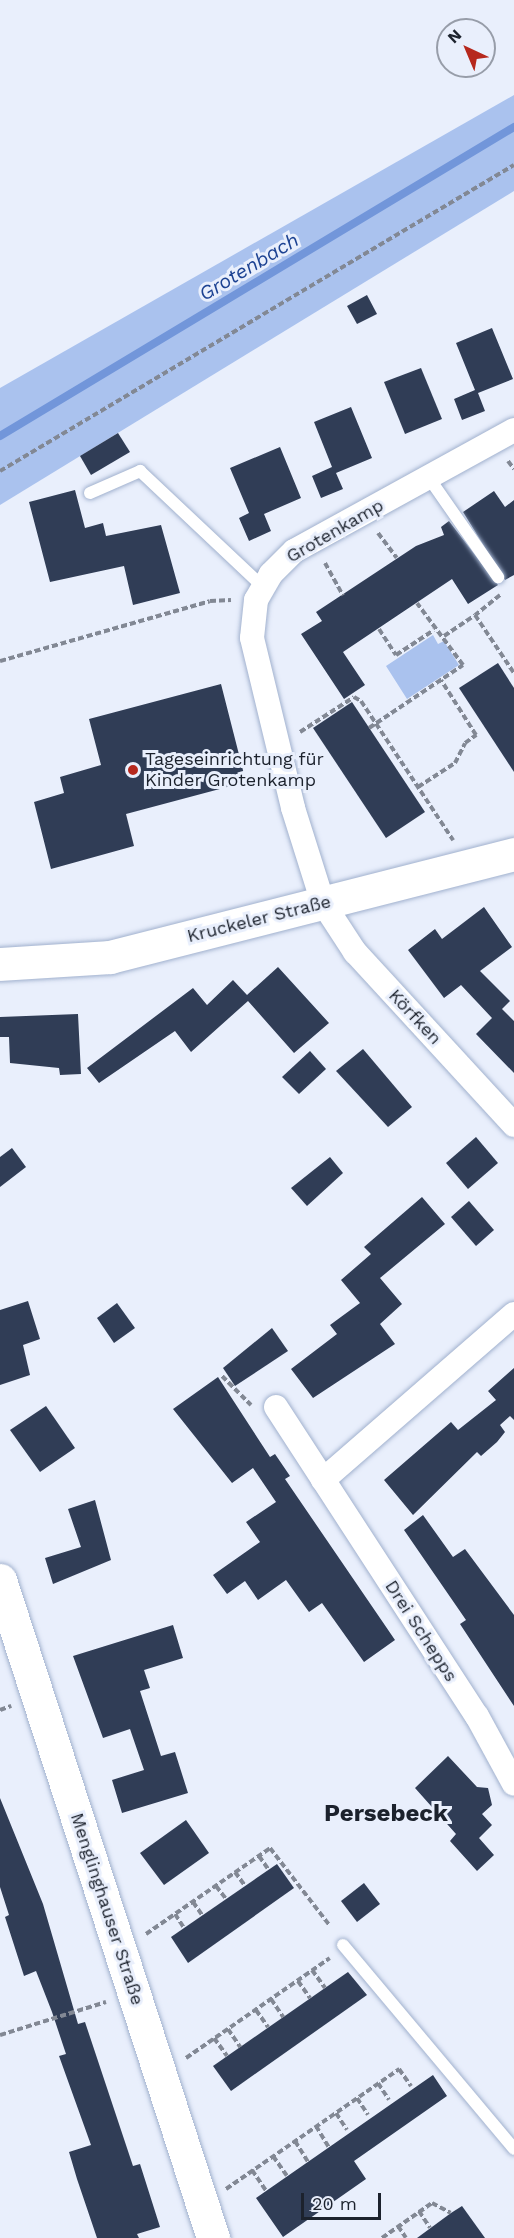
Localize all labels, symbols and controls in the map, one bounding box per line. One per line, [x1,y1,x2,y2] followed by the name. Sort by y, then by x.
[436,18,496,78] north arrow
[444,25,465,47] text: N
[195,228,303,306] water label: Grotenbach
[283,495,387,567] street label: Grotenkamp
[145,749,324,792] place label: Tageseinrichtung für Kinder Grotenkamp
[126,763,140,777] marker: Tageseinrichtung für Kinder Grotenkamp
[185,891,333,947] street label: Kruckeler Straße
[384,985,446,1049] street label: Körfken
[380,1576,462,1686] street label: Drei Schepps
[324,1800,448,1828] district label: Persebeck
[66,1810,148,2008] street label: Menglinghauser Straße
[304,2181,384,2219] scale bar
[312,2193,357,2214] text: 20 m

